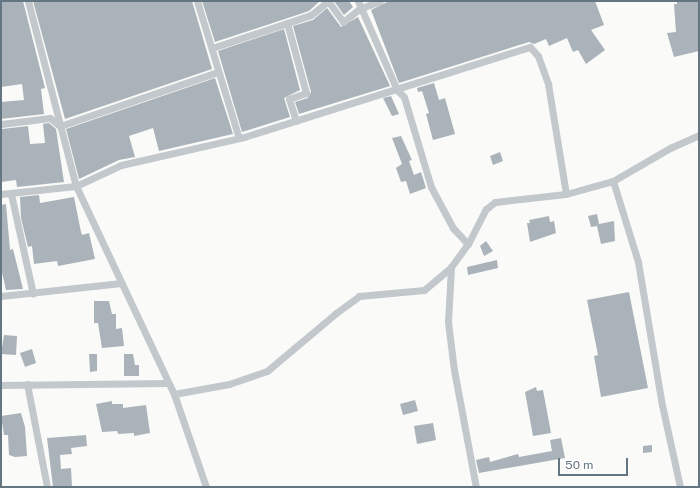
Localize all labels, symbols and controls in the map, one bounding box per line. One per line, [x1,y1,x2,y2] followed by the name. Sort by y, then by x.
[560,450,630,476] scale bar
[565,458,593,472] text: 50 m

